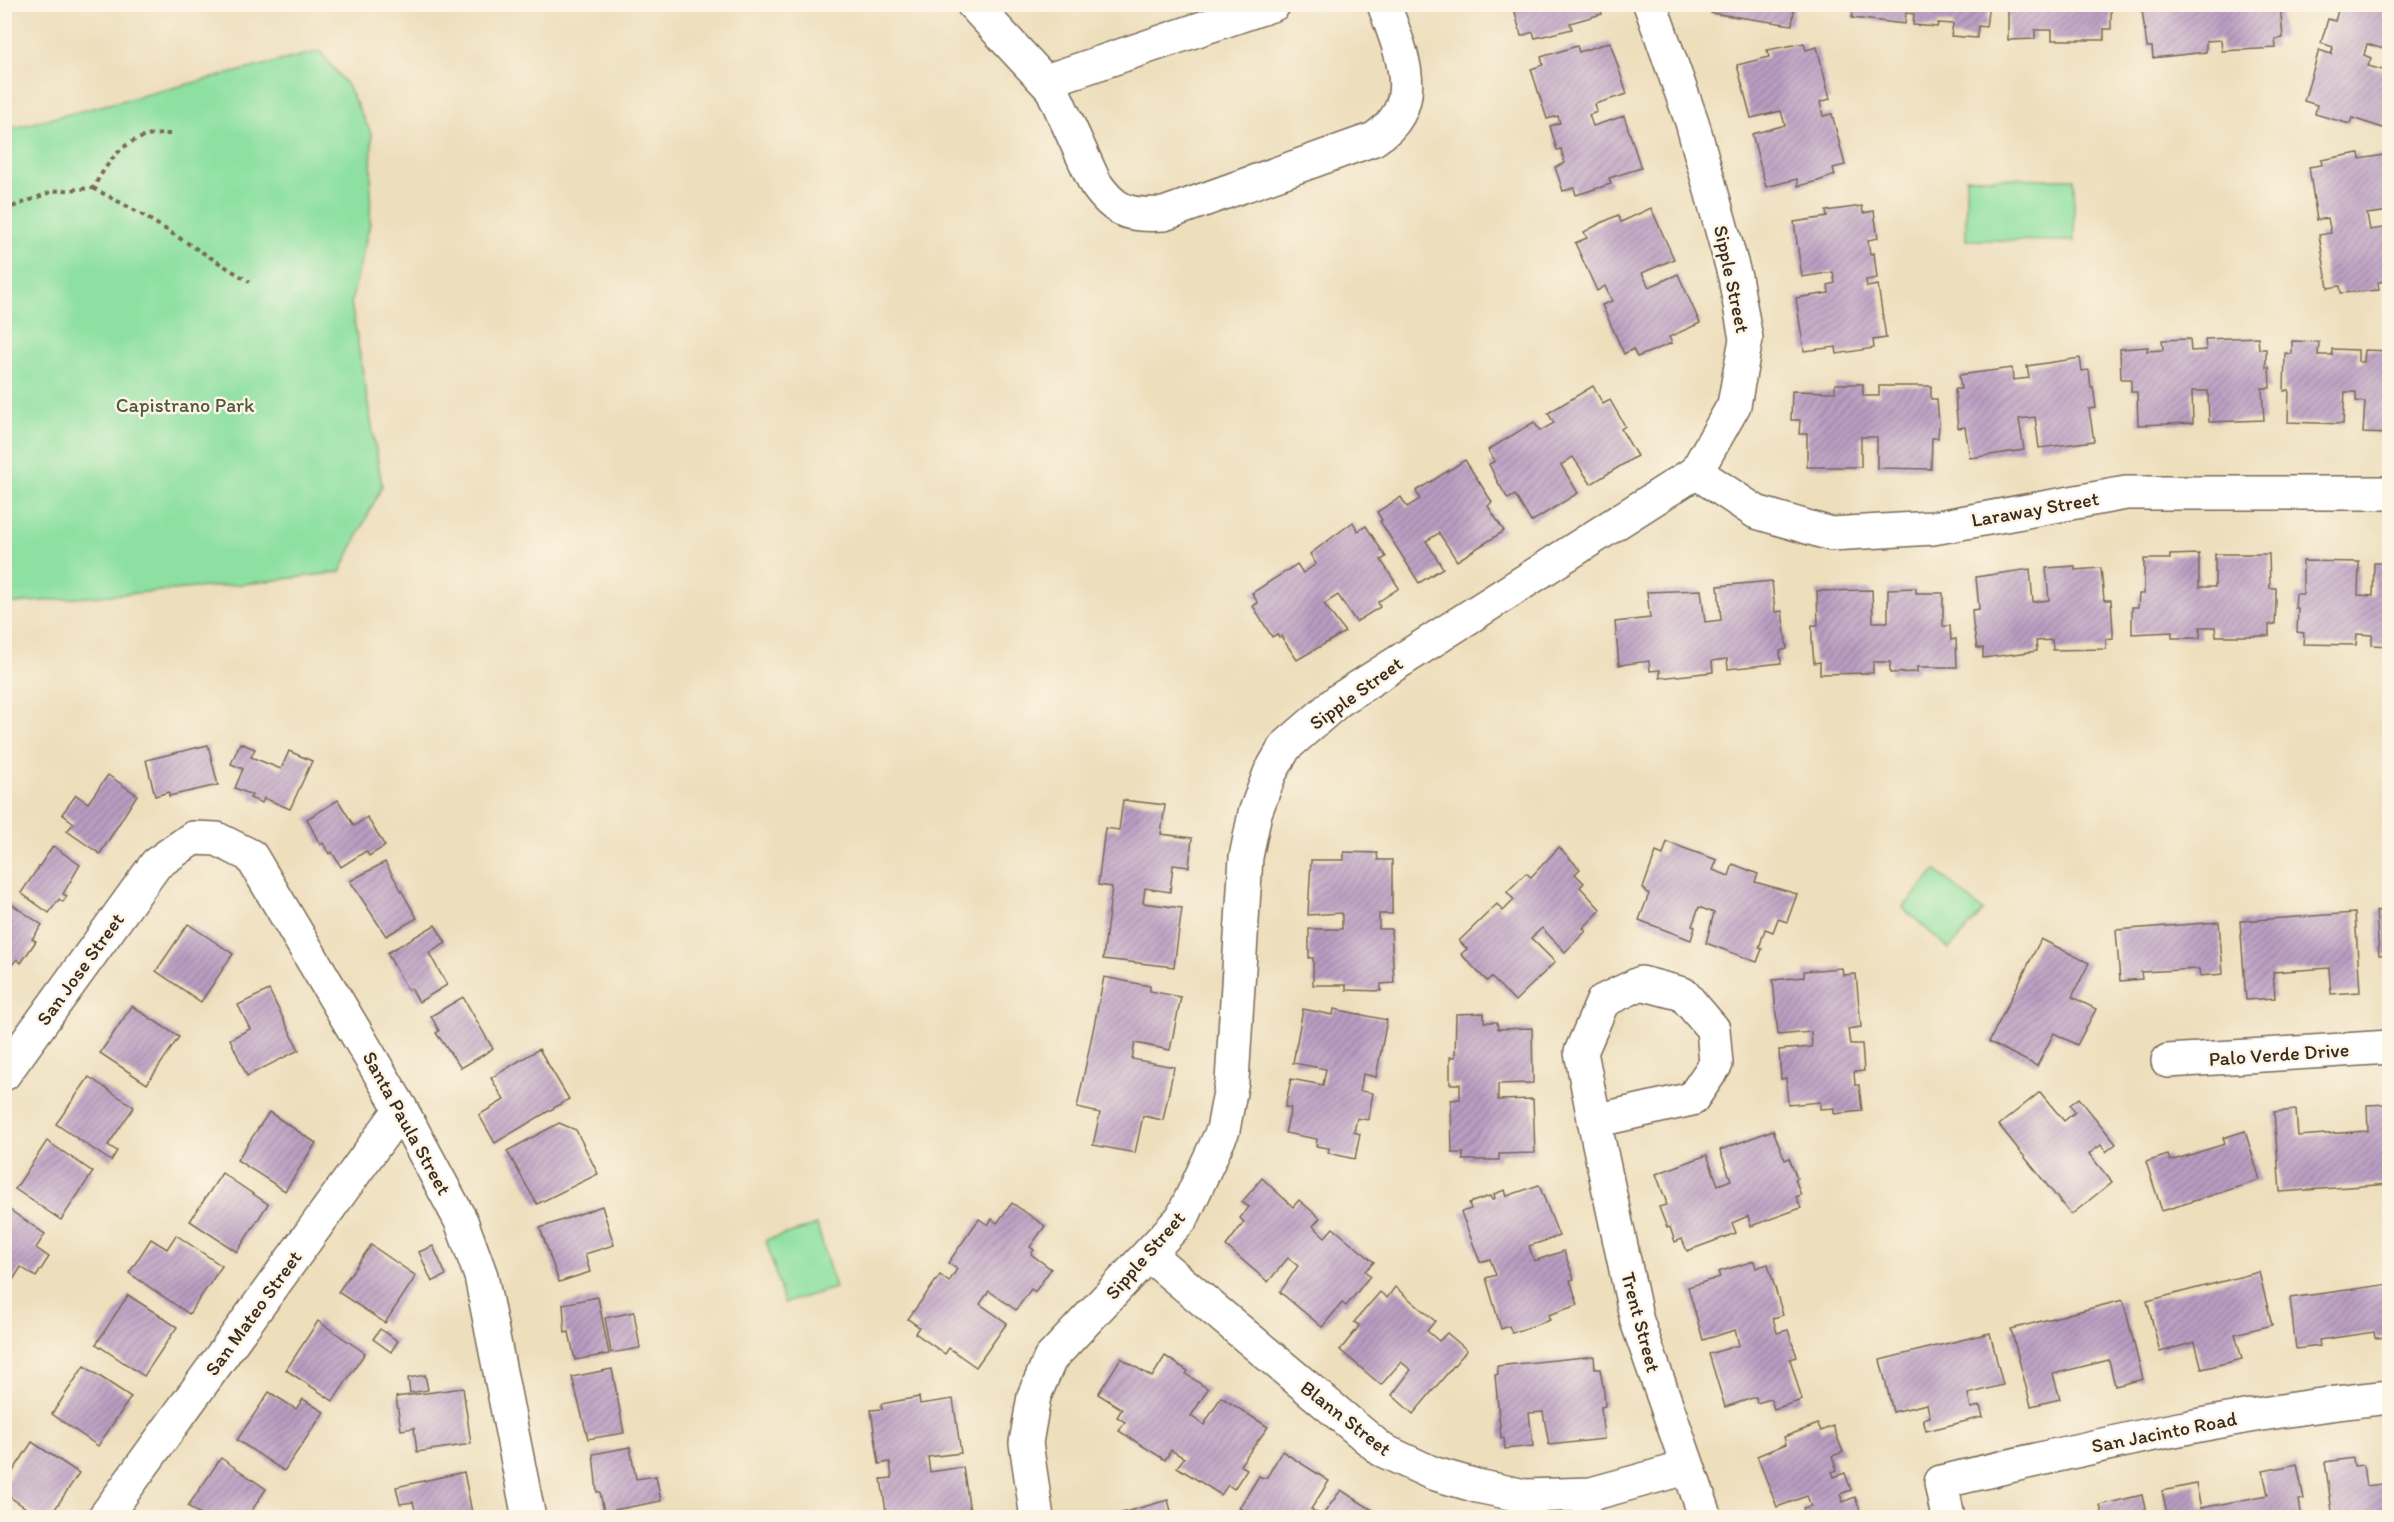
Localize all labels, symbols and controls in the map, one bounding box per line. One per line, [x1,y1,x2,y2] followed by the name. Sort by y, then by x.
[1709,223,1755,335] street label: Sipple Street
[116,393,255,417] park label: Capistrano Park
[1969,486,2101,532] street label: Laraway Street
[1305,651,1407,735] street label: Sipple Street
[31,908,129,1030] street label: San Jose Street
[2208,1037,2350,1071] street label: Palo Verde Drive
[358,1047,456,1199] street label: Santa Paula Street
[1100,1206,1190,1304] street label: Sipple Street
[200,1245,307,1380] street label: San Mateo Street
[1616,1269,1666,1375] street label: Trent Street
[1296,1375,1396,1461] street label: Blann Street
[2089,1406,2239,1458] street label: San Jacinto Road

